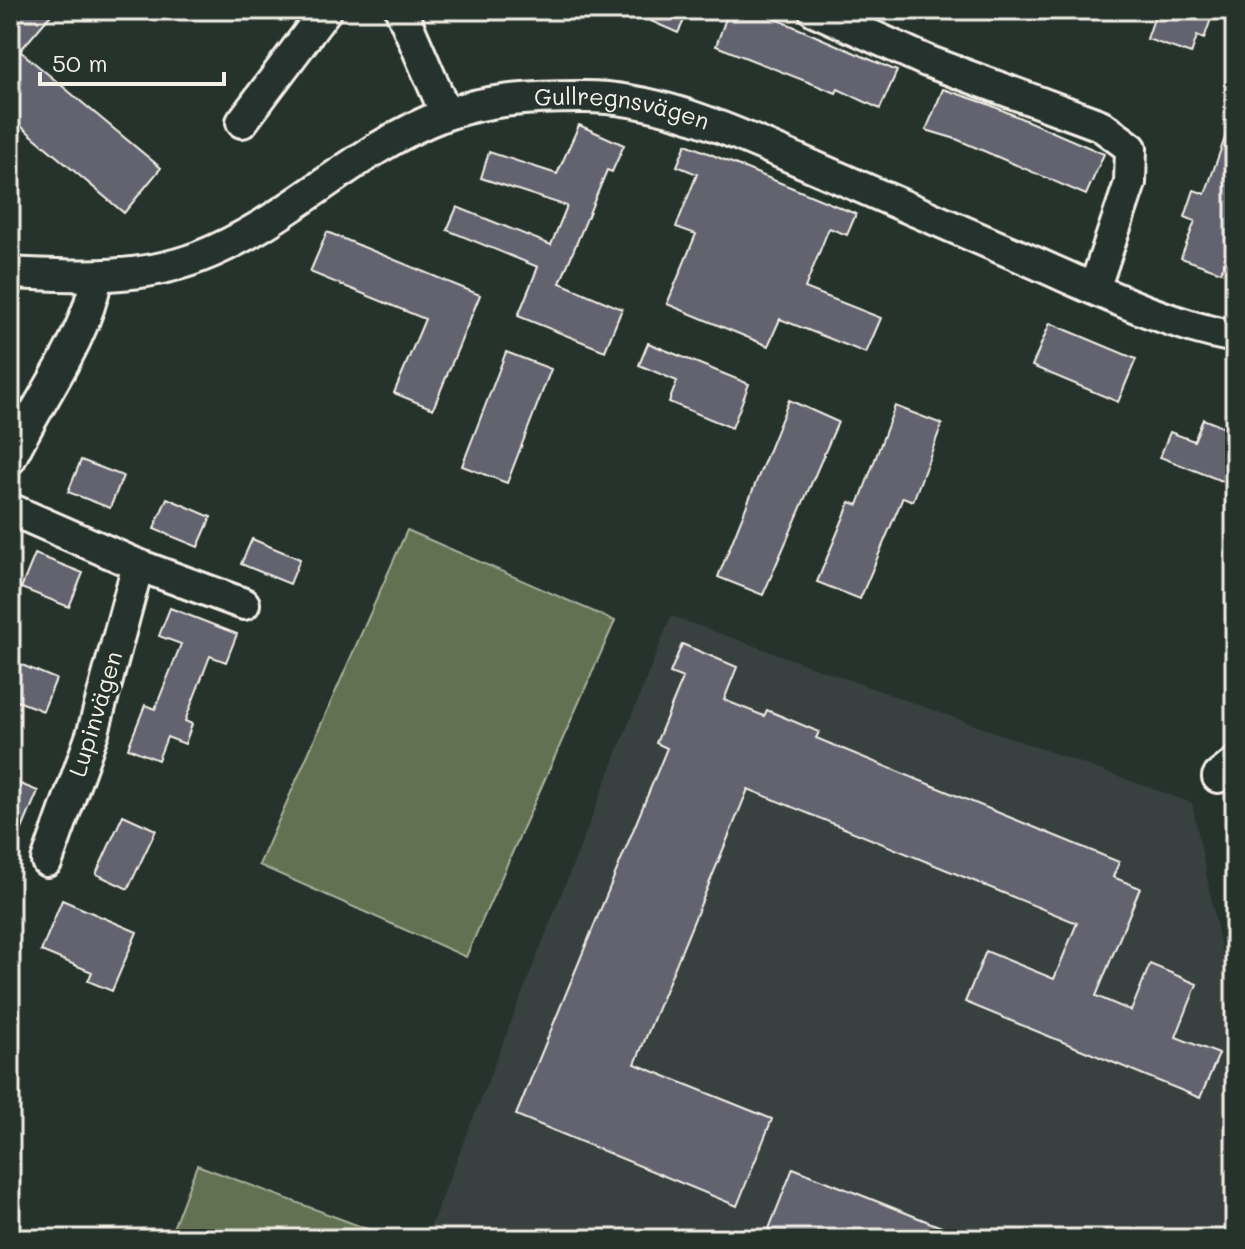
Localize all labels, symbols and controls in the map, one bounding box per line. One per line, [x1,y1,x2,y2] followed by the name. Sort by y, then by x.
[40,36,224,86] scale bar
[52,47,108,78] text: 50 m
[533,80,714,136] street label: Gullregnsvägen
[61,647,128,780] street label: Lupinvägen

